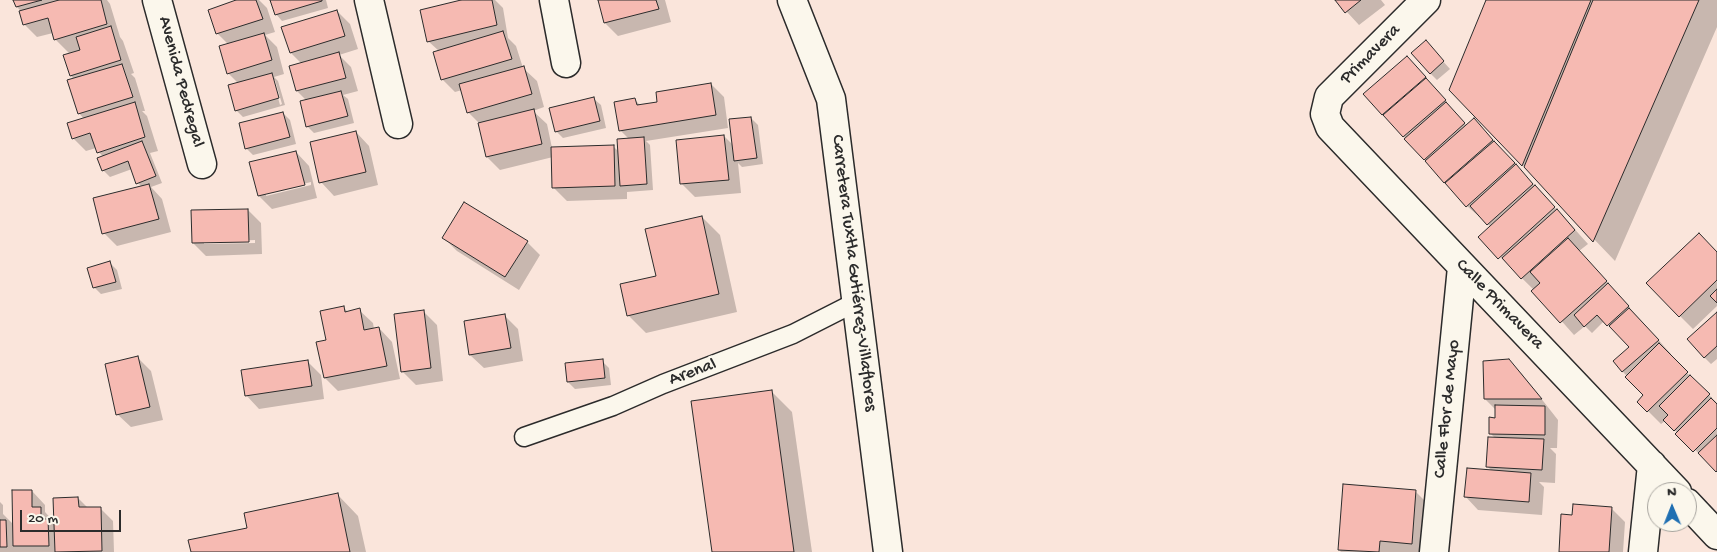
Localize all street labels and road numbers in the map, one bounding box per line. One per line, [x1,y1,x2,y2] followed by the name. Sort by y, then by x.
[152,14,208,150] street label: Avenida Pedregal
[1336,20,1406,90] street label: Primavera
[825,134,881,412] street label: Carretera Tuxtla Gutiérrez-Villaflores
[1450,255,1548,355] street label: Calle Primavera
[1430,339,1466,479] street label: Calle Flor de Mayo
[666,355,720,391] street label: Arenal

